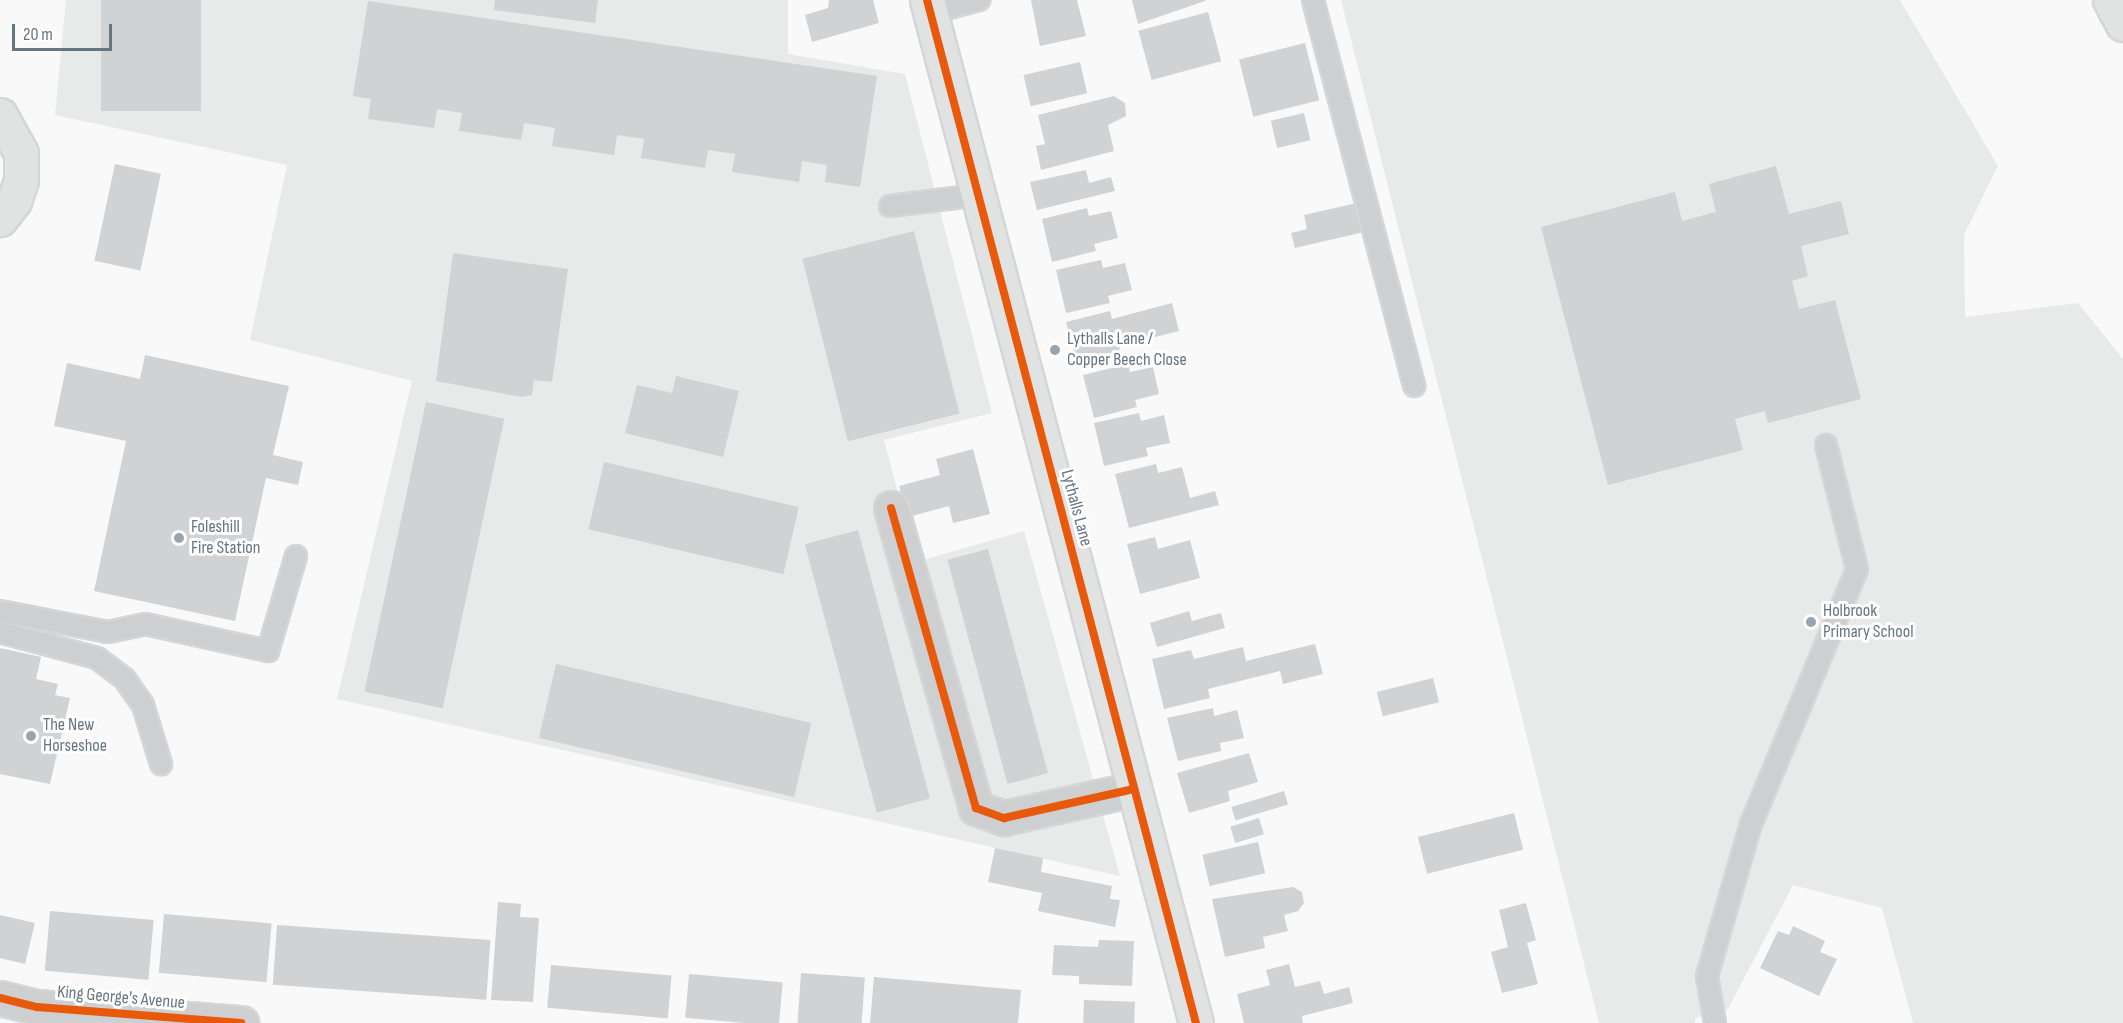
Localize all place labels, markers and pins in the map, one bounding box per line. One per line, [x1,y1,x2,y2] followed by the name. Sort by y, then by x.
[1067,329,1187,372] place label: Lythalls Lane / Copper Beech Close
[1048,343,1062,357] marker: Lythalls Lane / Copper Beech Close
[191,517,260,560] place label: Foleshill Fire Station
[172,531,186,545] marker: Foleshill Fire Station
[1823,601,1914,644] place label: Holbrook Primary School
[1804,615,1818,629] marker: Holbrook Primary School
[43,715,107,758] place label: The New Horseshoe
[24,729,38,743] marker: The New Horseshoe

